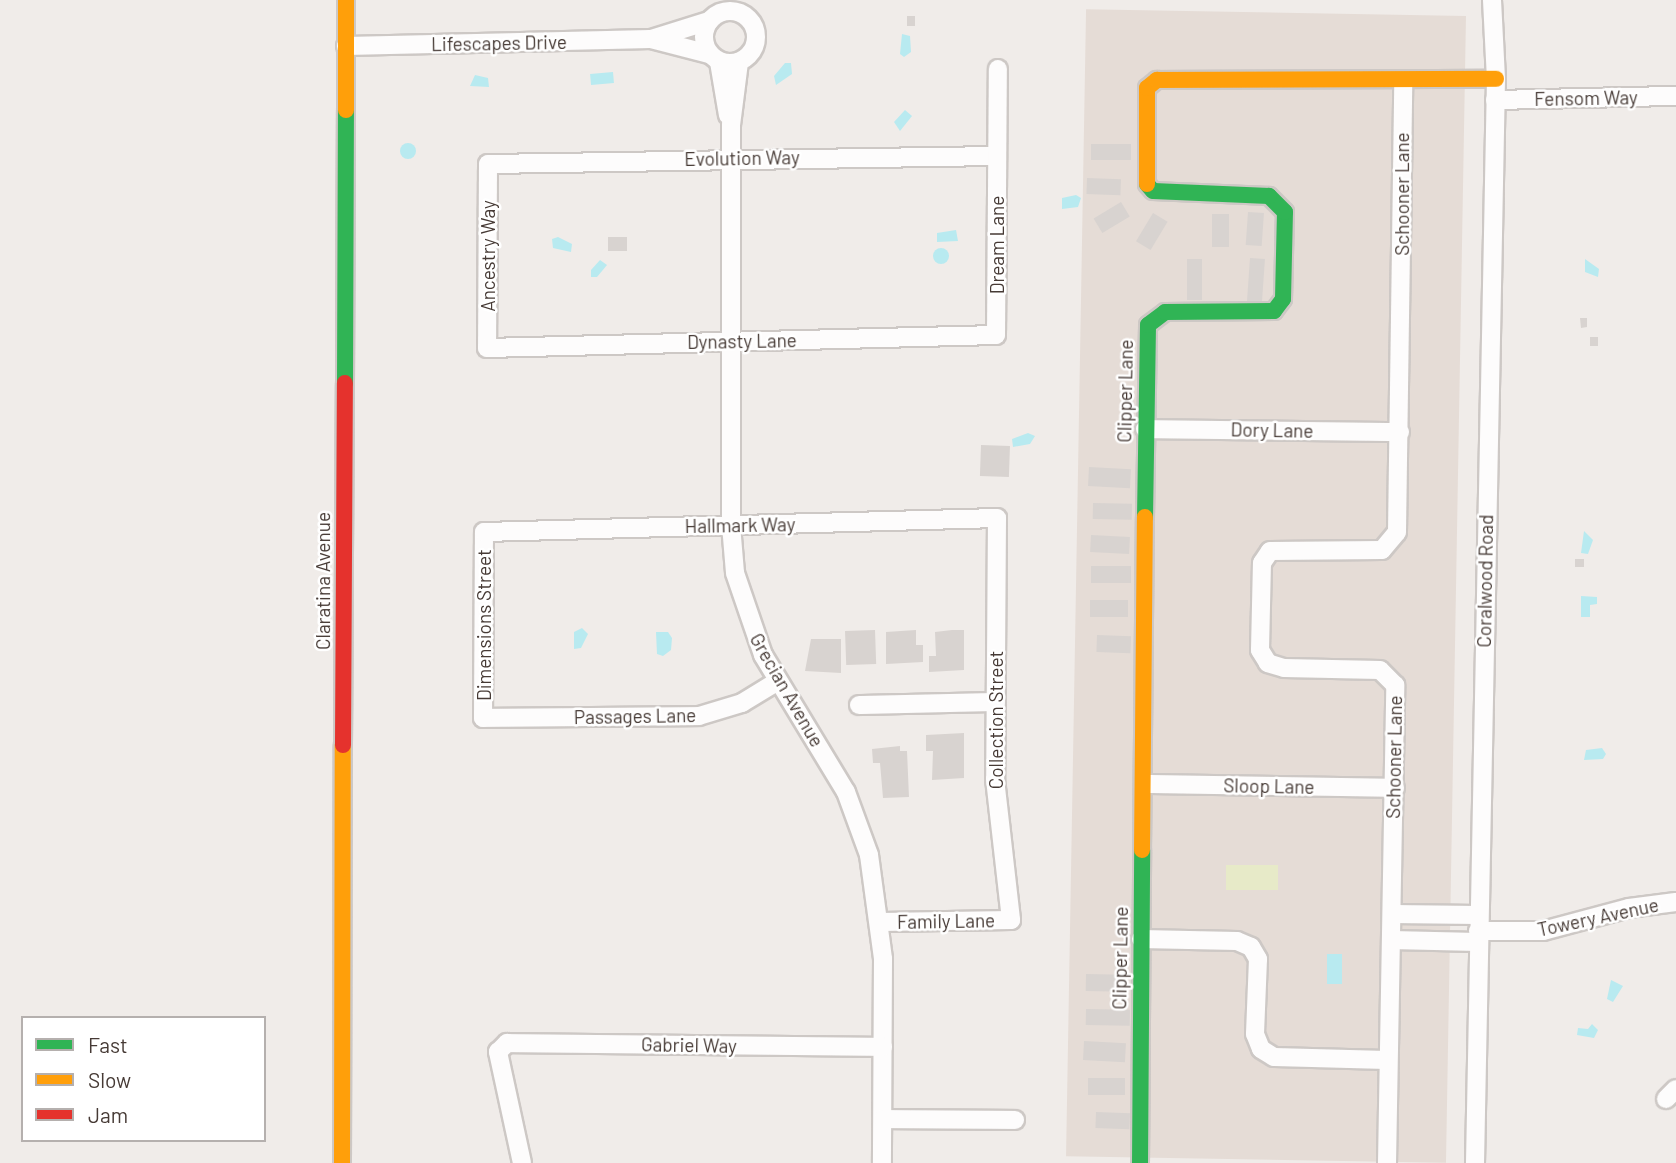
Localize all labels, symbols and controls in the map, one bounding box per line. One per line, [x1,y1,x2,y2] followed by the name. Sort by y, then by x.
[431,30,567,56] street label: Lifescapes Drive
[1534,86,1638,110] street label: Fensom Way
[1391,132,1413,256] street label: Schooner Lane
[684,146,800,170] street label: Evolution Way
[986,196,1008,294] street label: Dream Lane
[477,200,499,312] street label: Ancestry Way
[687,329,797,353] street label: Dynasty Lane
[1113,339,1137,443] street label: Clipper Lane
[1230,418,1314,442] street label: Dory Lane
[312,512,334,650] street label: Claratina Avenue
[684,513,796,537] street label: Hallmark Way
[1472,514,1498,648] street label: Coralwood Road
[473,549,495,701] street label: Dimensions Street
[745,629,829,751] street label: Grecian Avenue
[985,651,1007,789] street label: Collection Street
[1382,695,1406,819] street label: Schooner Lane
[574,704,696,728] street label: Passages Lane
[1223,774,1315,798] street label: Sloop Lane
[1535,893,1661,941] street label: Towery Avenue
[1108,906,1132,1010] street label: Clipper Lane
[897,909,995,933] street label: Family Lane
[21,1016,266,1142] legend
[88,1032,128,1057] text: Fast
[641,1033,737,1057] street label: Gabriel Way
[88,1067,131,1092] text: Slow
[88,1102,128,1127] text: Jam

